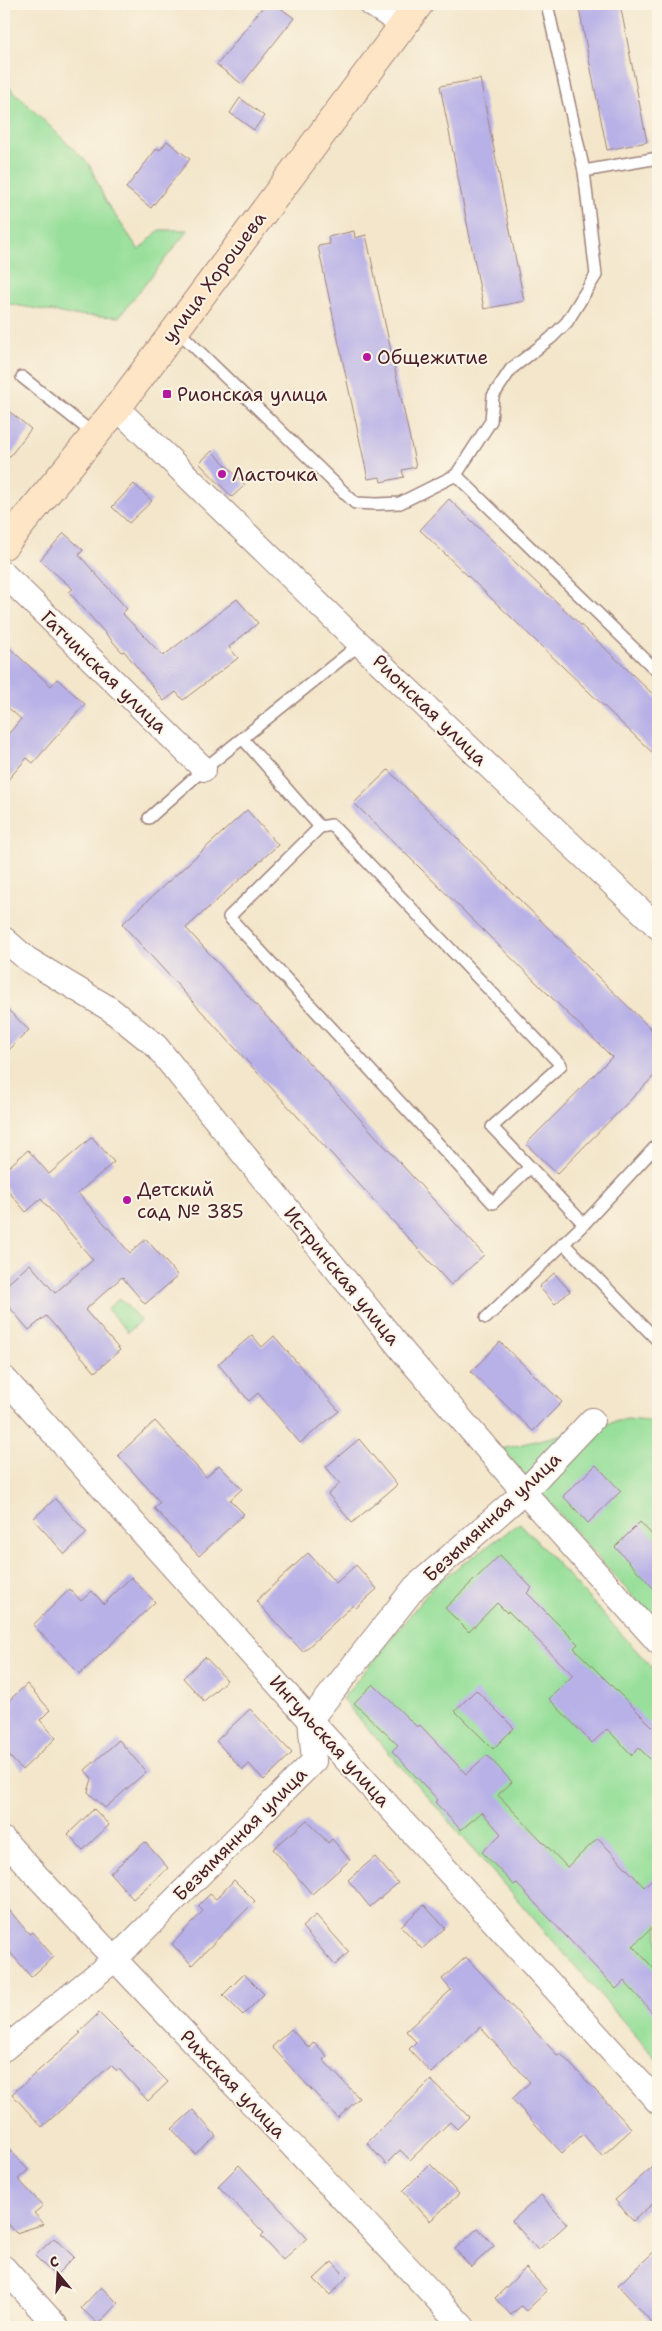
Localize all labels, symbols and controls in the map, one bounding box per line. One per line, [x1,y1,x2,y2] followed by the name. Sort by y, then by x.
[156,206,272,348] street label: улица Хорошева
[377,345,488,370] place label: Общежитие
[361,351,373,363] marker: Общежитие
[177,382,327,407] place label: Рионская улица
[161,388,173,400] marker: Рионская улица
[232,462,318,487] place label: Ласточка
[216,468,228,480] marker: Ласточка
[35,605,173,739] street label: Гатчинская улица
[367,649,493,771] street label: Рионская улица
[137,1177,244,1224] place label: Детский сад № 385
[121,1194,133,1206] marker: Детский сад № 385
[278,1202,406,1351] street label: Истринская улица
[418,1446,566,1587] street label: Безымянная улица
[264,1670,396,1812] street label: Ингульская улица
[168,1761,313,1906] street label: Безымянная улица
[175,2024,291,2144] street label: Рижская улица
[32,2248,82,2298] north arrow
[47,2252,61,2272] text: С

